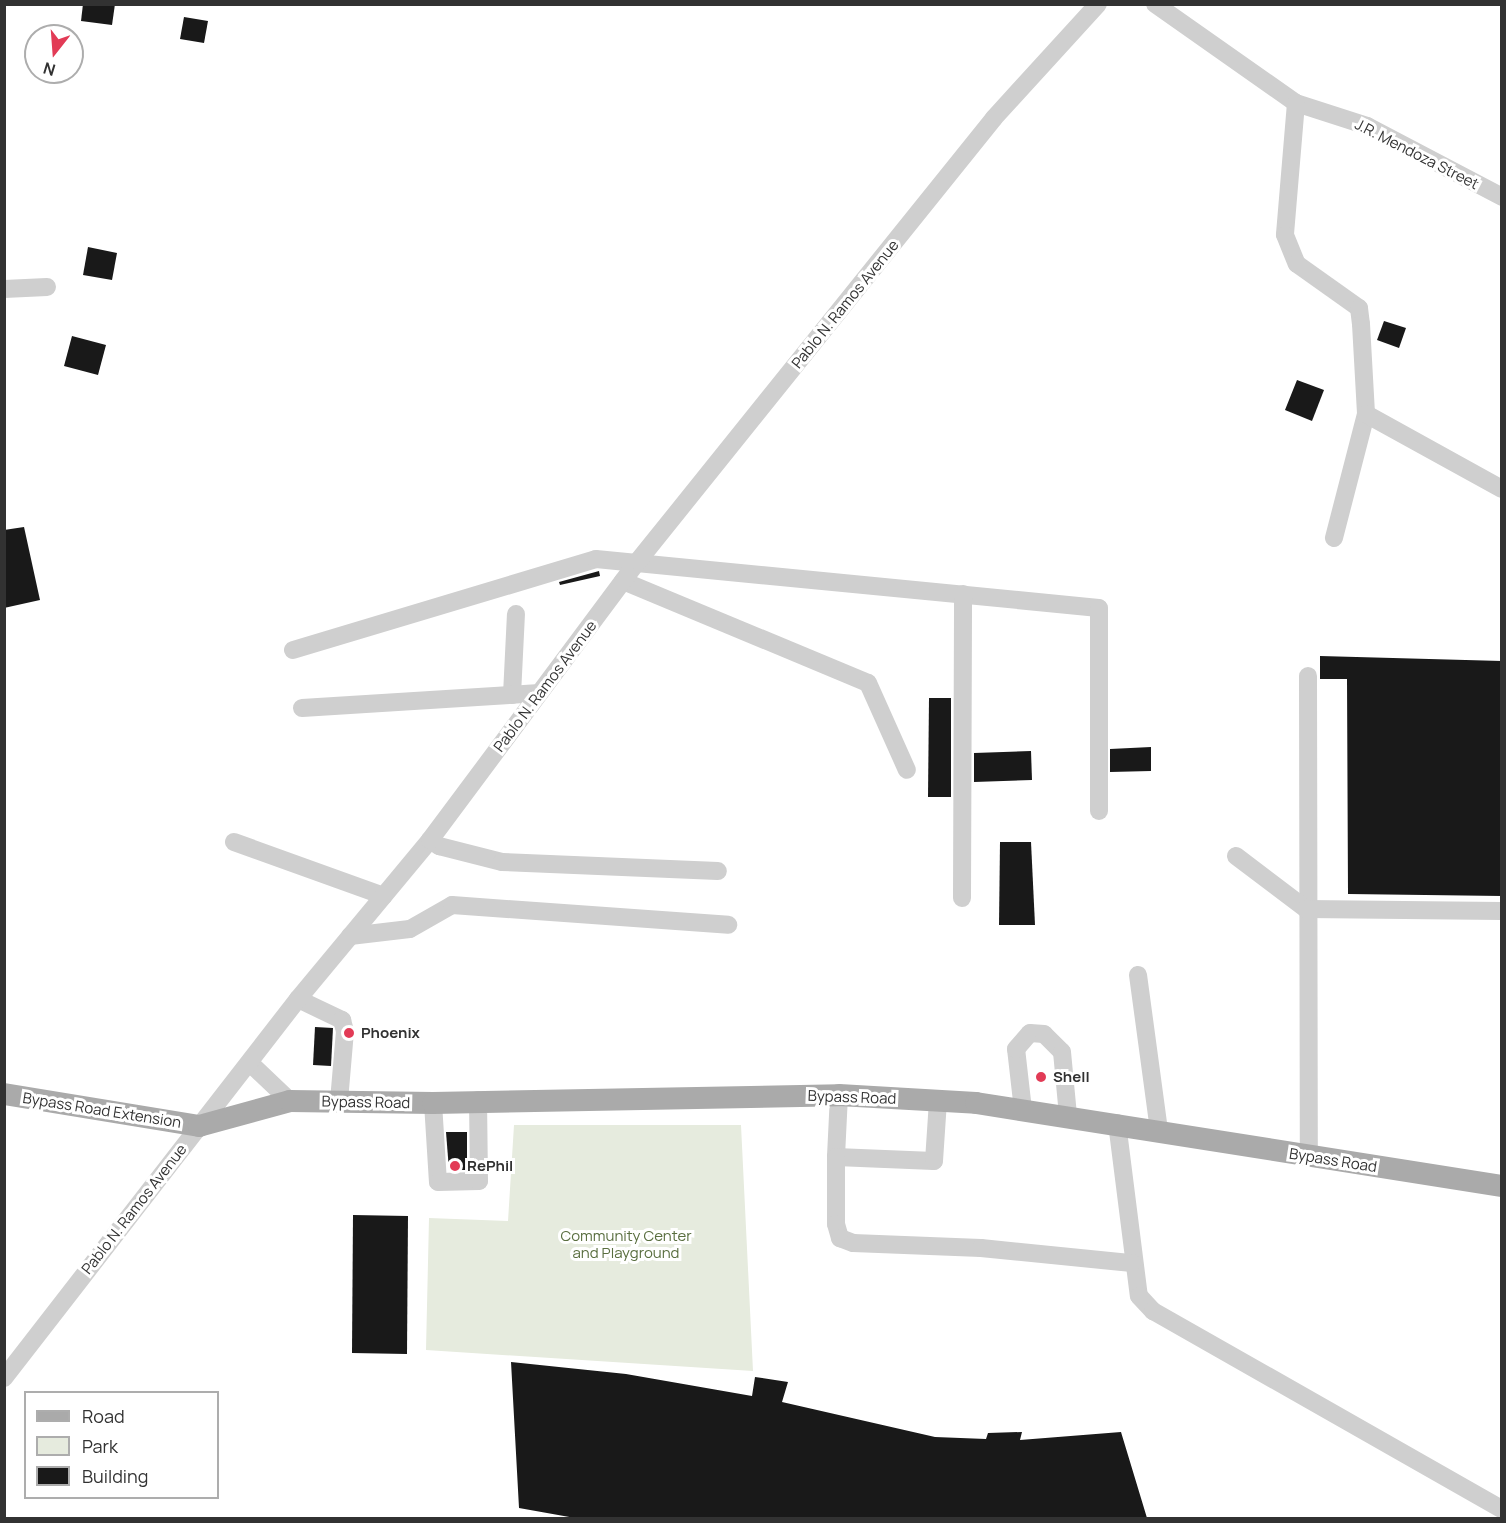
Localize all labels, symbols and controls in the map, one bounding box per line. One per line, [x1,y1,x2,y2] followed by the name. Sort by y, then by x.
[24,24,84,84] north arrow
[41,57,58,82] text: N
[1352,115,1482,193] street label: J.R. Mendoza Street
[788,236,902,372] street label: Pablo N. Ramos Avenue
[490,617,600,755] street label: Pablo N. Ramos Avenue
[361,1024,420,1042] place label: Phoenix
[342,1026,356,1040] marker: Phoenix
[1053,1068,1090,1086] place label: Shell
[1034,1070,1048,1084] marker: Shell
[807,1086,897,1108] street label: Bypass Road
[21,1089,183,1131] street label: Bypass Road Extension
[322,1092,410,1112] street label: Bypass Road
[78,1140,190,1278] street label: Pablo N. Ramos Avenue
[1288,1144,1378,1176] street label: Bypass Road
[467,1157,513,1175] place label: RePhil
[448,1159,462,1173] marker: RePhil
[560,1226,692,1261] park label: Community Center and Playground
[24,1391,219,1499] legend
[82,1404,125,1428] text: Road
[82,1434,118,1458] text: Park
[82,1464,148,1488] text: Building

